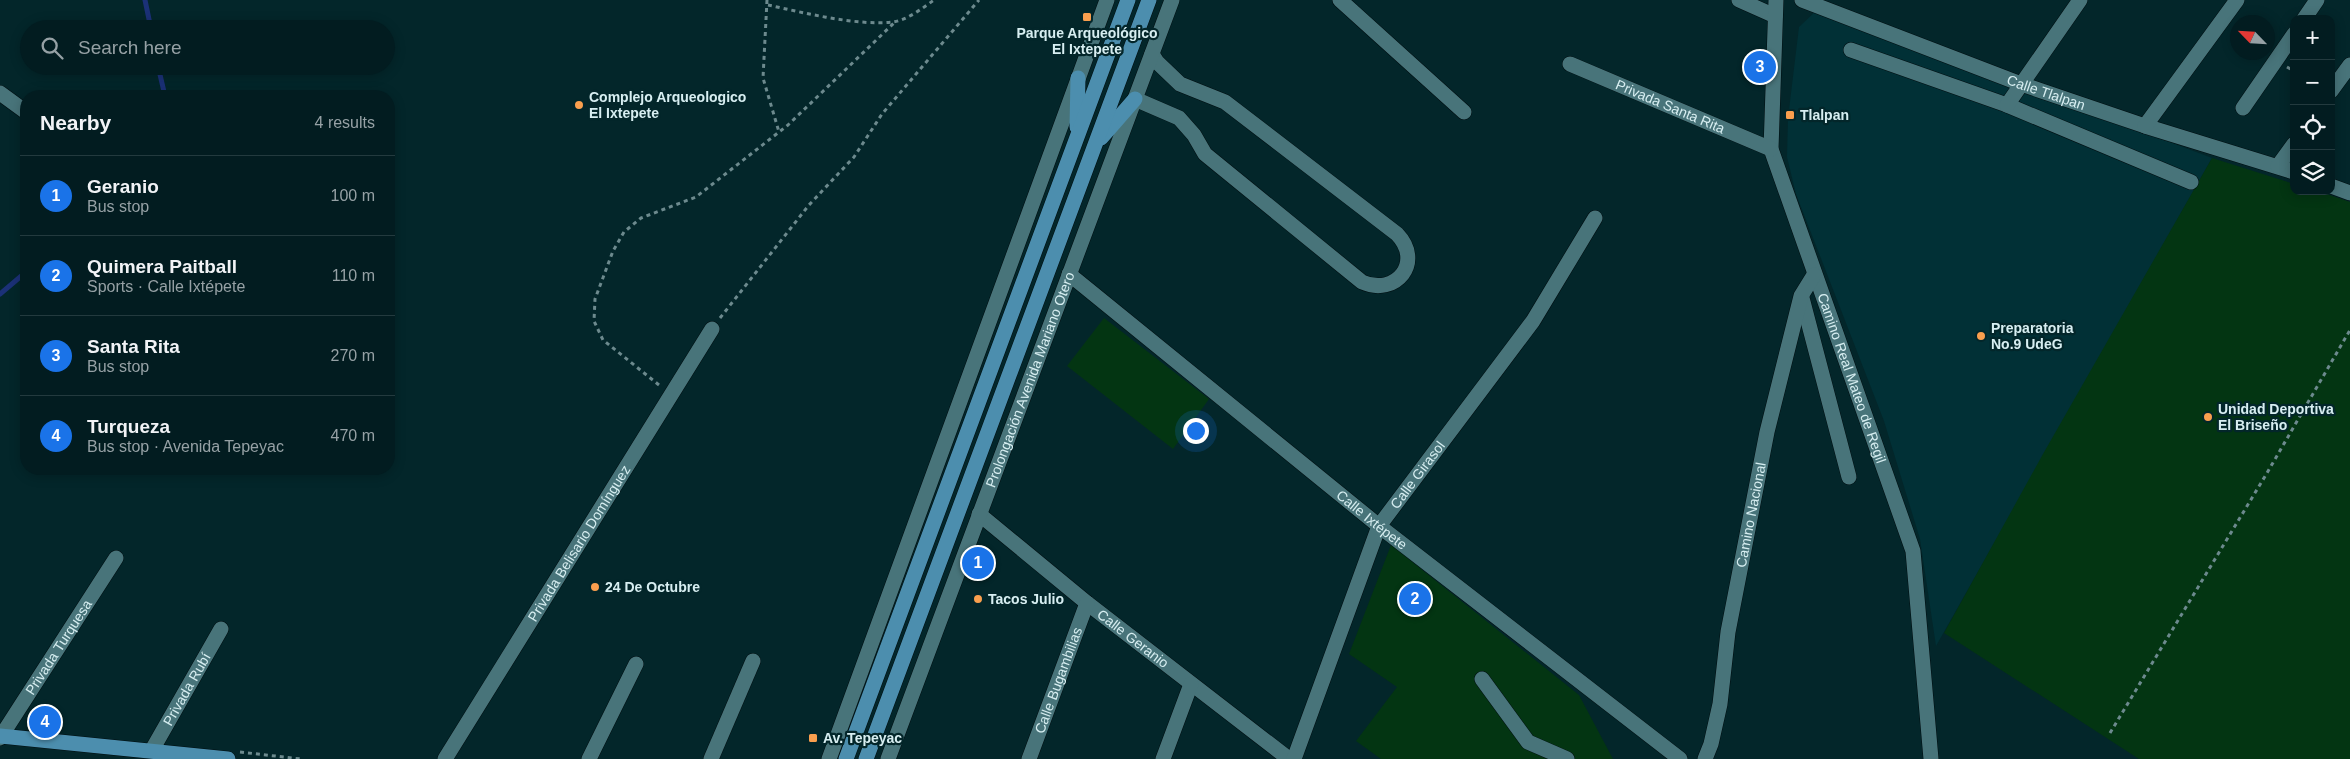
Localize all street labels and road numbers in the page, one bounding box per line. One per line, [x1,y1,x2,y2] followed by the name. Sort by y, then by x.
[2005,71,2087,113] street label: Calle Tlalpan
[1613,76,1728,137] street label: Privada Santa Rita
[982,270,1078,490] street label: Prolongación Avenida Mariano Otero
[1815,291,1889,465] street label: Camino Real Mateo de Regil
[1387,438,1448,512] street label: Calle Girasol
[1733,461,1769,569] street label: Camino Nacional
[525,462,633,624] street label: Privada Belisario Domínguez
[1333,487,1410,553] street label: Calle Ixtépete
[22,597,95,698] street label: Privada Turquesa
[1094,606,1172,671] street label: Calle Geranio
[1031,625,1085,736] street label: Calle Bugambilias
[160,650,214,728] street label: Privada Rubí

